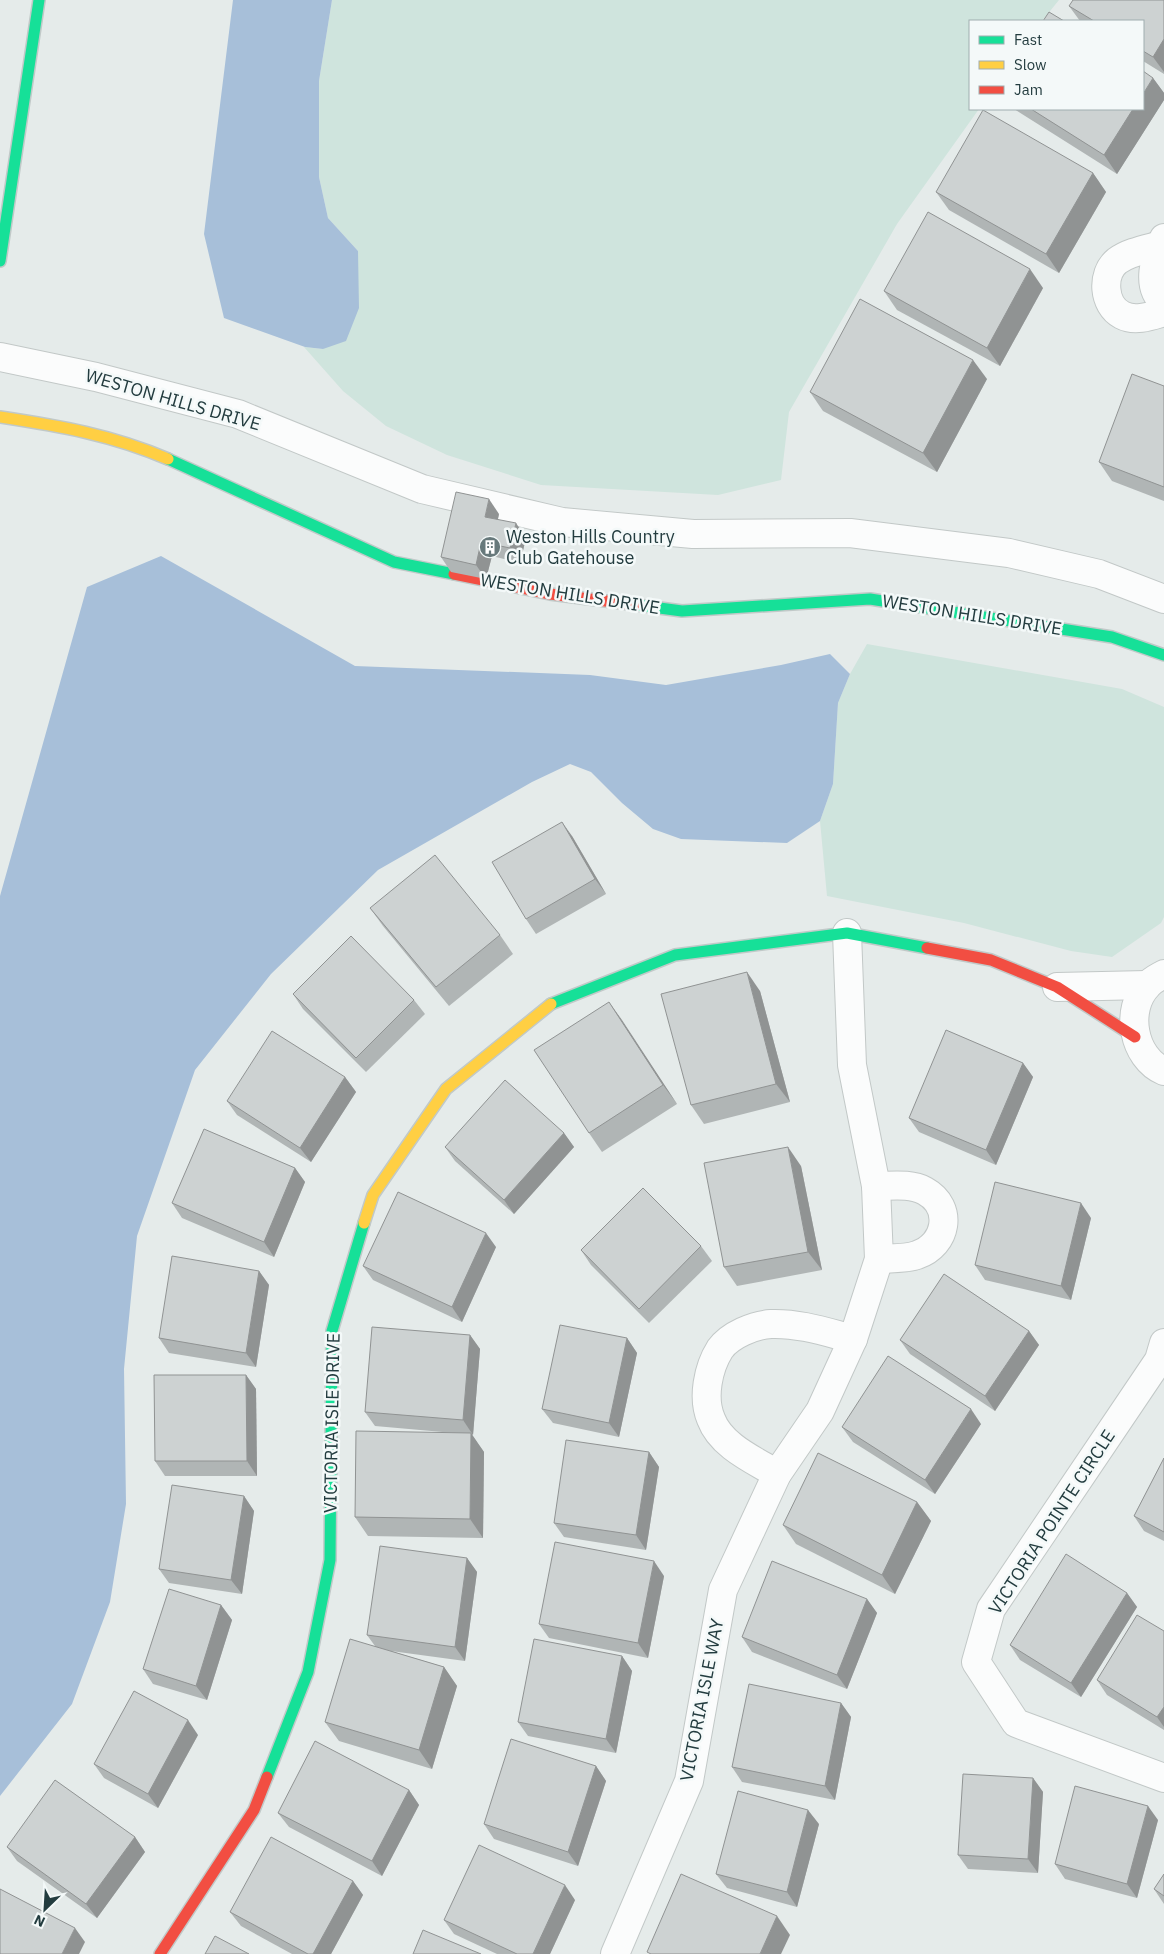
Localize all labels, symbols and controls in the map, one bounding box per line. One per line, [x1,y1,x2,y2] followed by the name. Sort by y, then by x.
[969,20,1144,110] legend
[1014,30,1042,49] text: Fast
[1014,55,1047,74] text: Slow
[1014,80,1043,99] text: Jam
[83,363,263,436] street label: WESTON HILLS DRIVE
[506,525,675,569] place label: Weston Hills Country Club Gatehouse
[478,535,502,559] building icon: Weston Hills Country Club Gatehouse
[479,568,661,619] street label: WESTON HILLS DRIVE
[881,589,1063,640] street label: WESTON HILLS DRIVE
[318,1333,345,1513] street label: VICTORIA ISLE DRIVE
[983,1425,1120,1618] street label: VICTORIA POINTE CIRCLE
[674,1616,729,1783] street label: VICTORIA ISLE WAY
[20,1884,70,1934] north arrow
[31,1910,48,1931] text: N

